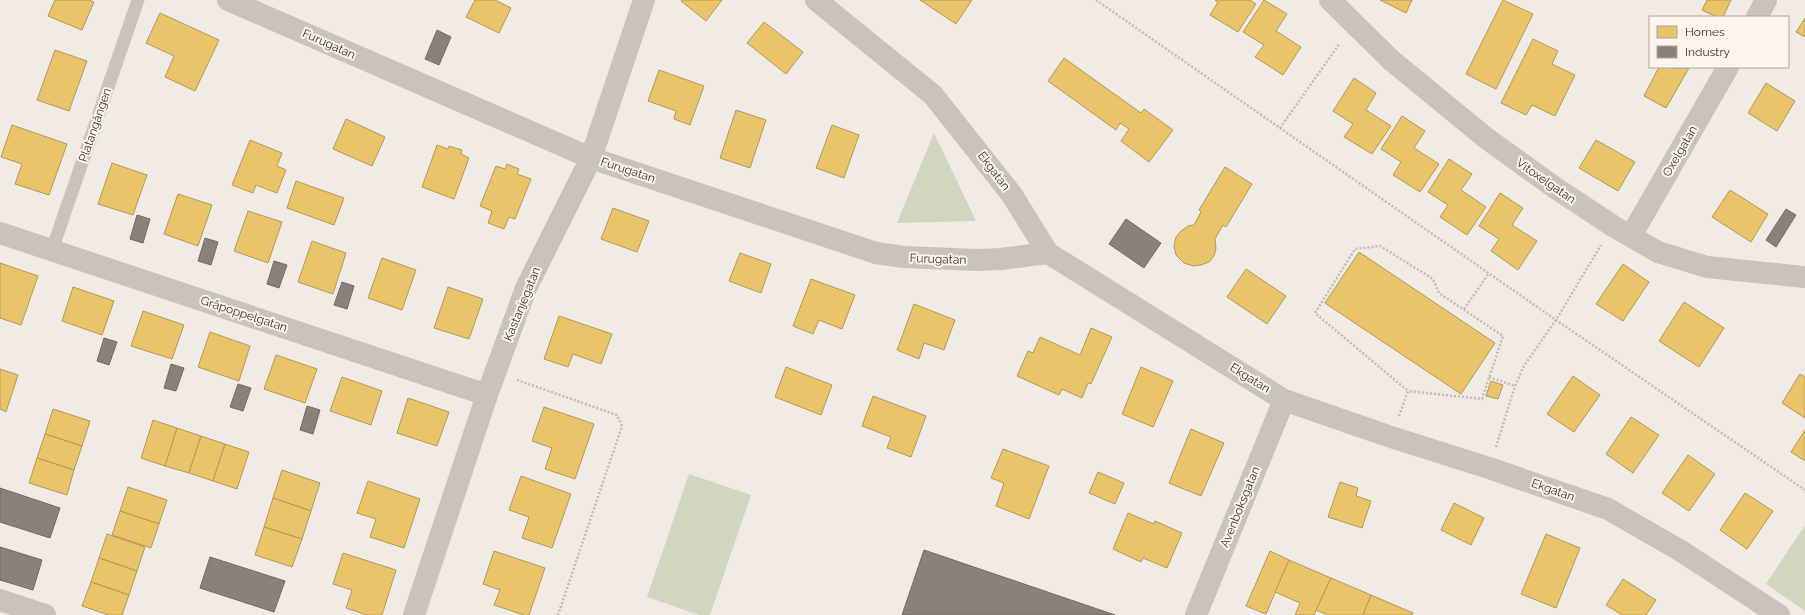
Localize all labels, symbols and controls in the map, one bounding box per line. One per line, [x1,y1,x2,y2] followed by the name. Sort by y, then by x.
[1649,16,1789,68] legend
[1685,25,1725,39] text: Homes
[300,26,358,62] street label: Furugatan
[1685,45,1731,59] text: Industry
[76,86,114,164] street label: Platangången
[1660,123,1700,179] street label: Oxelgatan
[975,149,1013,193] street label: Ekgatan
[599,155,657,185] street label: Furugatan
[1514,155,1578,207] street label: Vitoxelgatan
[909,251,967,267] street label: Furugatan
[501,265,543,343] street label: Kastanjegatan
[199,293,289,335] street label: Gråpoppelgatan
[1227,360,1273,396] street label: Ekgatan
[1217,464,1263,550] street label: Avenboksgatan
[1530,476,1576,504] street label: Ekgatan

